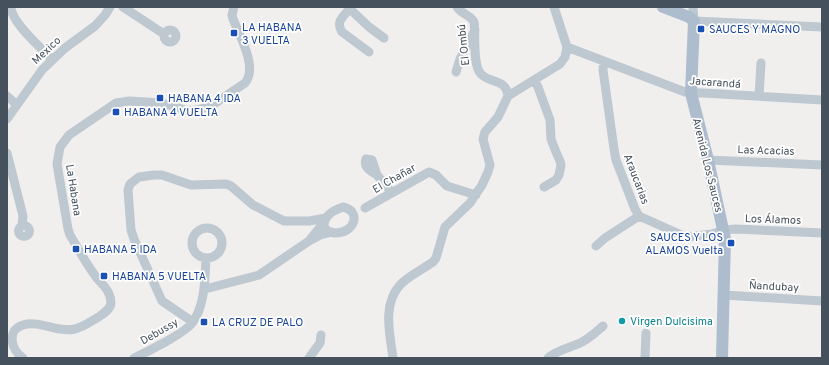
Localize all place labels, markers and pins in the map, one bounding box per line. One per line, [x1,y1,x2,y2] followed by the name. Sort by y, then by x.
[242,21,302,48] place label: LA HABANA 3 VUELTA
[709,23,800,37] place label: SAUCES Y MAGNO
[696,24,706,34] marker: SAUCES Y MAGNO
[229,28,239,38] marker: LA HABANA 3 VUELTA
[168,92,241,106] place label: HABANA 4 IDA
[155,93,165,103] marker: HABANA 4 IDA
[124,106,218,120] place label: HABANA 4 VUELTA
[111,107,121,117] marker: HABANA 4 VUELTA
[645,231,723,258] place label: SAUCES Y LOS ALAMOS Vuelta
[726,238,736,248] marker: SAUCES Y LOS ALAMOS Vuelta
[84,243,157,257] place label: HABANA 5 IDA
[71,244,81,254] marker: HABANA 5 IDA
[112,270,206,284] place label: HABANA 5 VUELTA
[99,271,109,281] marker: HABANA 5 VUELTA
[630,315,713,329] place label: Virgen Dulcisima
[212,316,303,330] place label: LA CRUZ DE PALO
[617,316,627,326] marker: Virgen Dulcisima
[199,317,209,327] marker: LA CRUZ DE PALO

